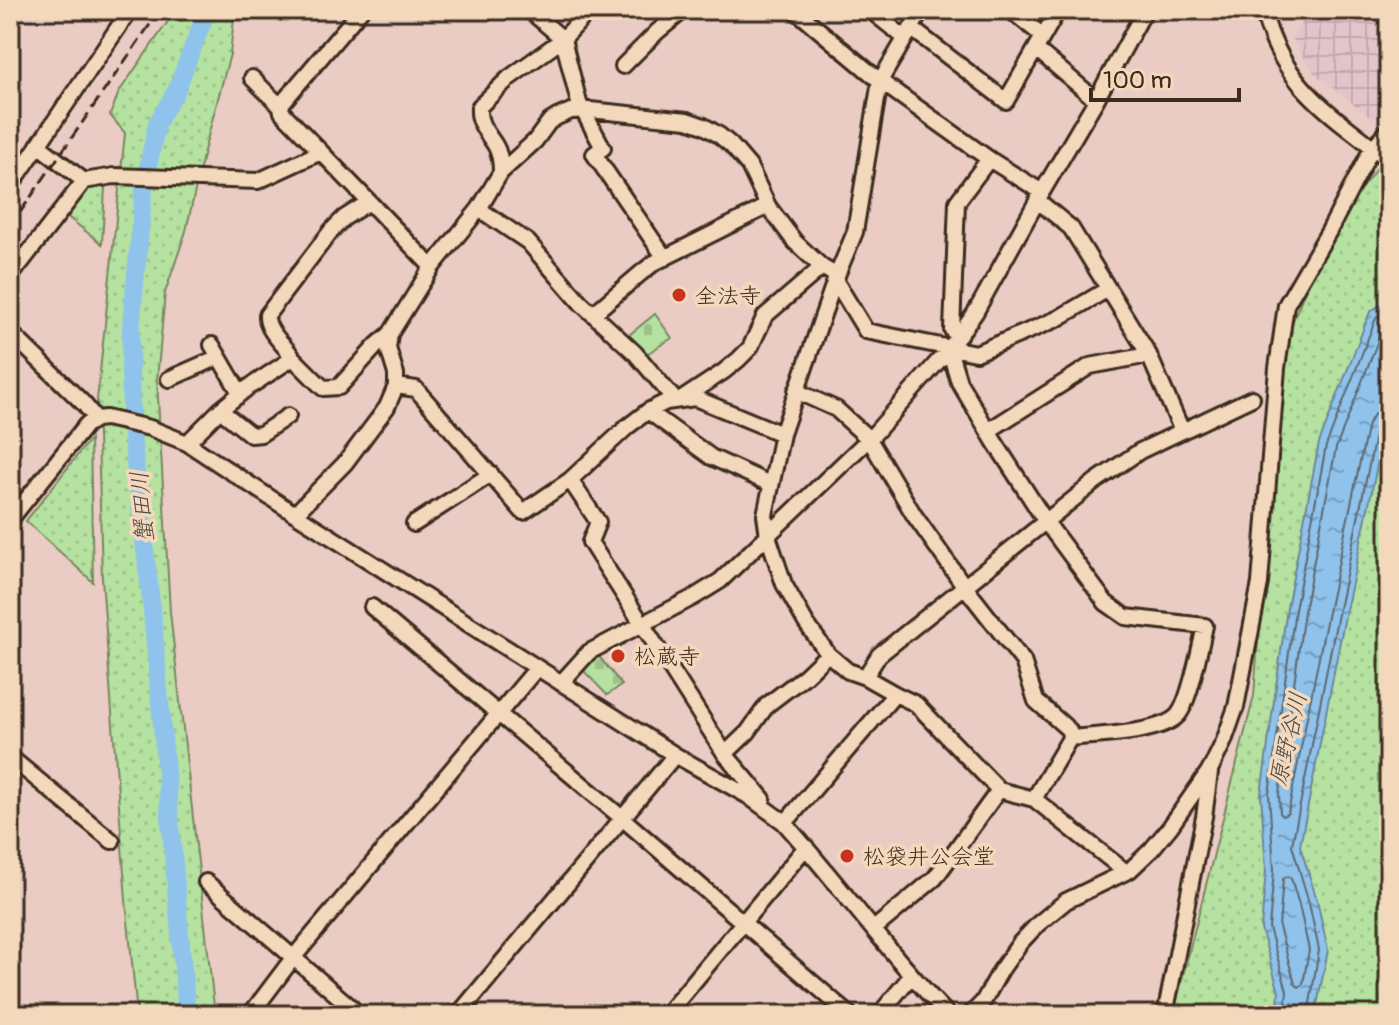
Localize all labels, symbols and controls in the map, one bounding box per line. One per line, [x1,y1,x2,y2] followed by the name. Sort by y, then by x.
[1091,52,1239,102] scale bar
[1103,66,1172,95] text: 100 m
[695,282,761,310] place label: 全法寺
[670,286,688,304] marker: 全法寺
[125,470,160,544] water label: 蟹田川
[634,643,700,671] place label: 松蔵寺
[609,647,627,665] marker: 松蔵寺
[1264,689,1313,789] water label: 原野谷川
[863,843,995,871] place label: 松袋井公会堂
[838,847,856,865] marker: 松袋井公会堂

